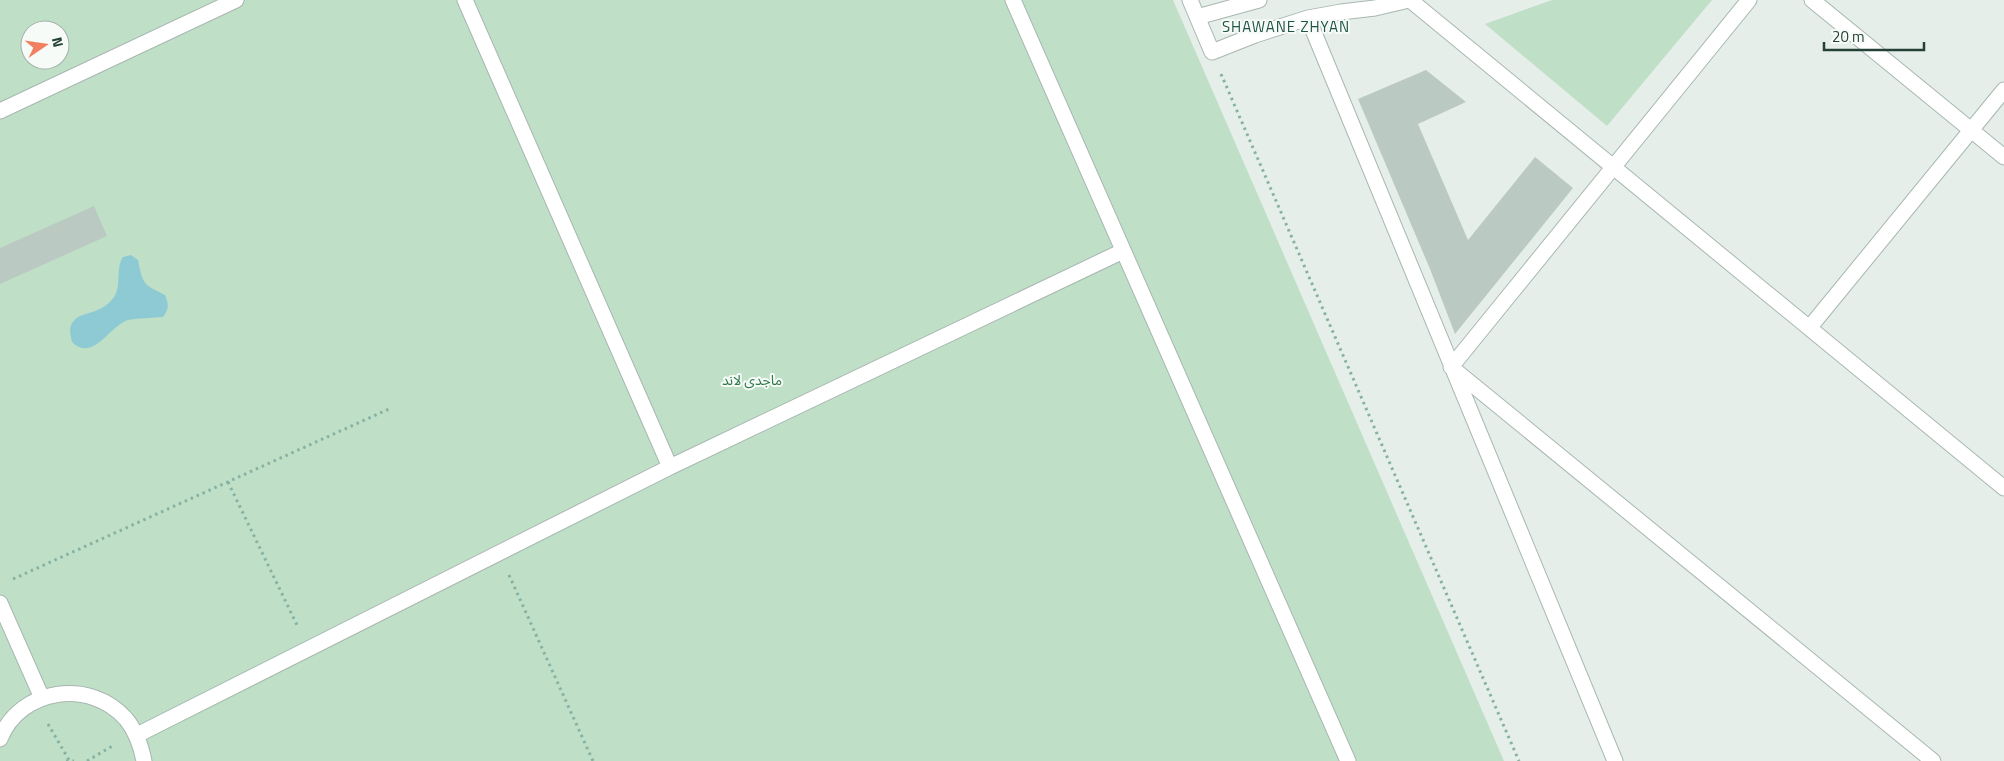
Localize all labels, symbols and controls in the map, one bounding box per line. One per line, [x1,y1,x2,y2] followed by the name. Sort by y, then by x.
[1222,15,1350,38] district label: SHAWANE ZHYAN
[20,20,70,70] north arrow
[1824,20,1924,52] scale bar
[1832,25,1865,48] text: 20 m
[47,35,69,49] text: N
[722,369,782,390] park label: ماجدی لاند

